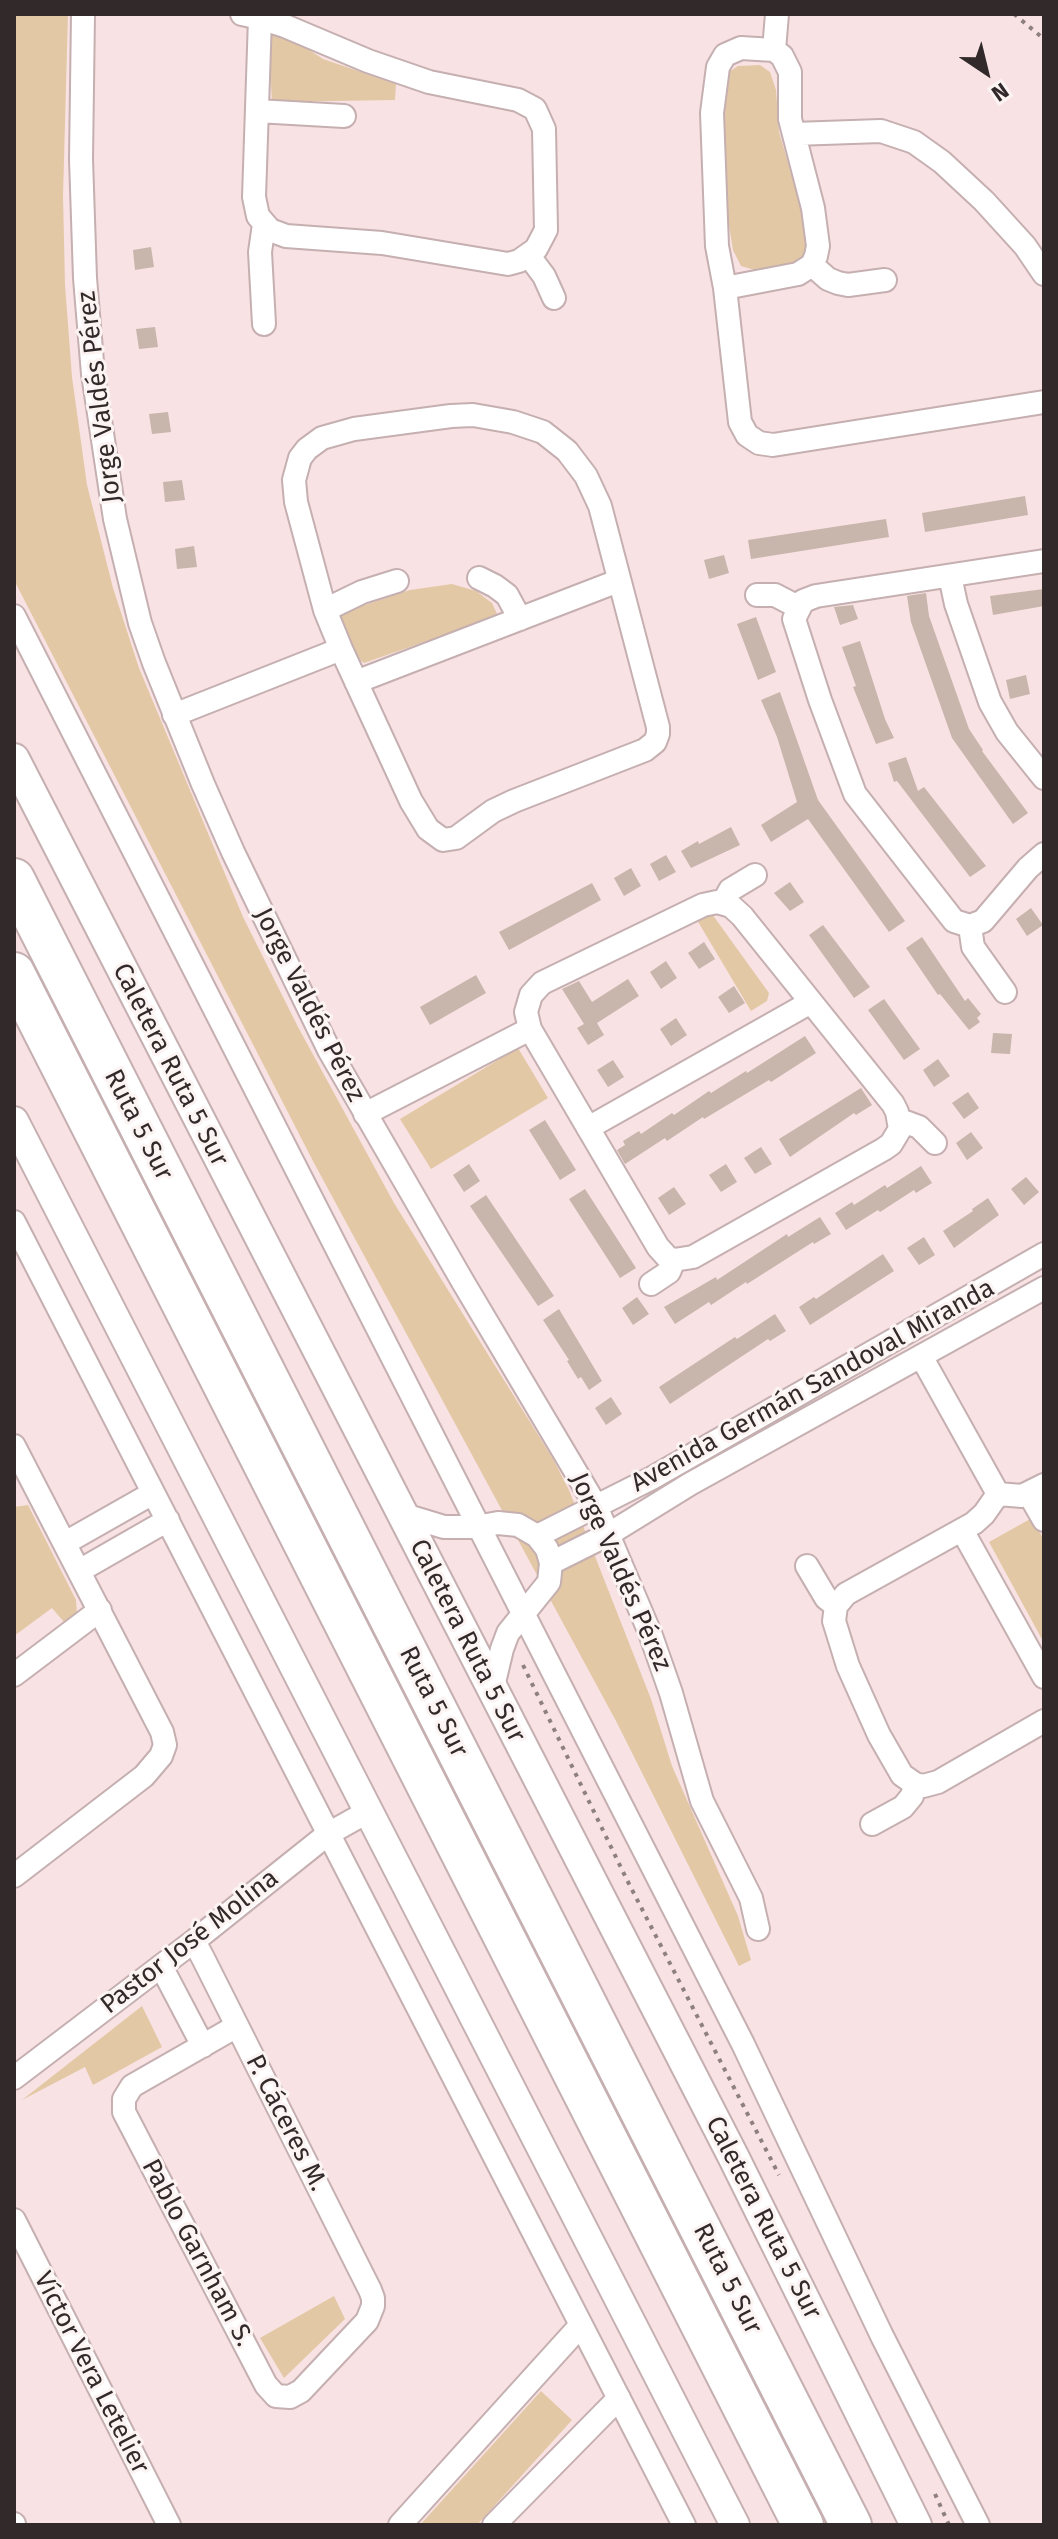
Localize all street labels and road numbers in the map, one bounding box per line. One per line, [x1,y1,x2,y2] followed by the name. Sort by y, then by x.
[72,289,128,505] street label: Jorge Valdés Pérez
[247,903,371,1107] street label: Jorge Valdés Pérez
[105,958,235,1172] street label: Caletera Ruta 5 Sur
[97,1064,179,1186] street label: Ruta 5 Sur
[626,1273,1000,1499] street label: Avenida Germán Sandoval Miranda
[562,1468,678,1676] street label: Jorge Valdés Pérez
[402,1534,532,1748] street label: Caletera Ruta 5 Sur
[392,1641,474,1763] street label: Ruta 5 Sur
[95,1863,285,2021] street label: Pastor José Molina
[238,2050,334,2196] street label: P. Cáceres M.
[698,2111,828,2325] street label: Caletera Ruta 5 Sur
[134,2154,260,2352] street label: Pablo Garnham S.
[686,2218,768,2340] street label: Ruta 5 Sur
[27,2267,155,2479] street label: Víctor Vera Letelier

